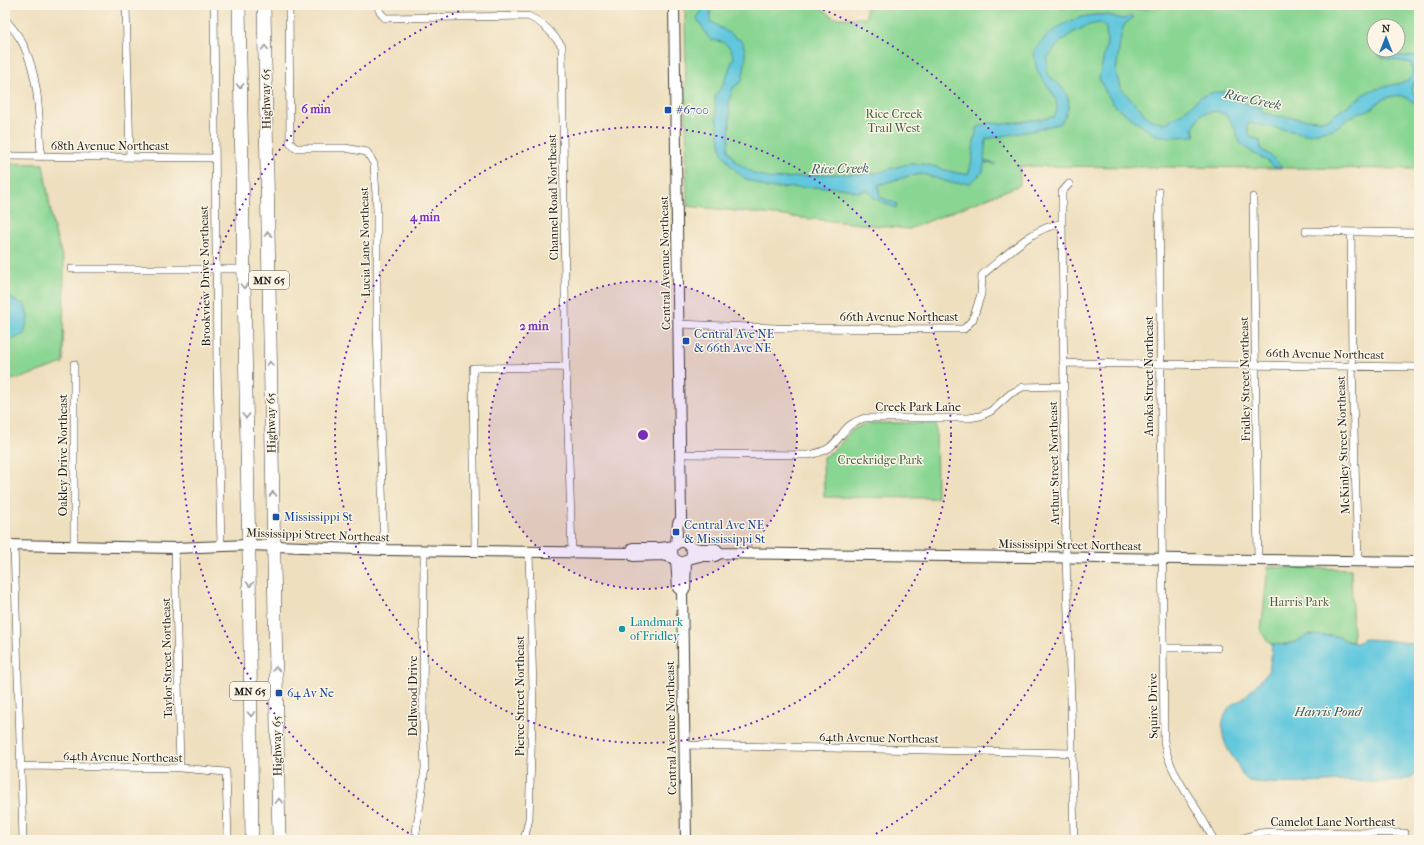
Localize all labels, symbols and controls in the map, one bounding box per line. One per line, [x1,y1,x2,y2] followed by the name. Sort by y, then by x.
[1366,18,1406,58] north arrow
[1382,22,1391,35] text: N
[261,45,269,51] one-way arrow
[258,69,274,129] street label: Highway 65
[236,83,245,89] one-way arrow
[1222,86,1283,113] water label: Rice Creek
[301,102,332,116] text: 6 min
[676,103,709,117] place label: #6700
[663,105,673,115] marker: #6700
[865,107,923,135] park label: Rice Creek Trail West
[545,133,561,260] street label: Channel Road Northeast
[51,139,170,153] street label: 68th Avenue Northeast
[810,160,869,177] water label: Rice Creek
[357,186,373,297] street label: Lucia Lane Northeast
[657,195,673,330] street label: Central Avenue Northeast
[197,205,213,347] street label: Brookview Drive Northeast
[409,210,441,225] text: 4 min
[264,231,272,237] one-way arrow
[249,271,289,289] road number: MN 65
[240,283,248,289] one-way arrow
[839,310,959,324] street label: 66th Avenue Northeast
[1142,315,1156,437] street label: Anoka Street Northeast
[1237,316,1253,442] street label: Fridley Street Northeast
[519,319,550,333] text: 2 min
[694,327,774,355] place label: Central Ave NE & 66th Ave NE
[681,336,691,346] marker: Central Ave NE & 66th Ave NE
[1265,346,1385,362] street label: 66th Avenue Northeast
[266,361,274,367] one-way arrow
[1334,375,1352,515] street label: McKinley Street Northeast
[56,393,70,516] street label: Oakley Drive Northeast
[263,393,279,453] street label: Highway 65
[875,400,961,414] street label: Creek Park Lane
[1046,400,1062,526] street label: Arthur Street Northeast
[242,413,250,419] one-way arrow
[636,428,650,442] centre of rings
[837,453,923,467] park label: Creekridge Park
[269,491,277,497] one-way arrow
[284,510,354,524] place label: Mississippi St
[271,512,281,522] marker: Mississippi St
[684,518,766,546] place label: Central Ave NE & Mississippi St
[246,525,391,545] street label: Mississippi Street Northeast
[671,527,681,537] marker: Central Ave NE & Mississippi St
[998,537,1143,553] street label: Mississippi Street Northeast
[246,581,254,587] one-way arrow
[1269,595,1330,609] park label: Harris Park
[159,597,175,719] street label: Taylor Street Northeast
[630,615,684,643] place label: Landmark of Fridley
[617,624,627,634] marker: Landmark of Fridley
[513,635,527,756] street label: Pierce Street Northeast
[406,656,420,736] street label: Dellwood Drive
[663,660,679,795] street label: Central Avenue Northeast
[271,666,280,672] one-way arrow
[1145,673,1161,739] street label: Squire Drive
[230,682,270,700] road number: MN 65
[287,686,334,700] place label: 64 Av Ne
[274,688,284,698] marker: 64 Av Ne
[1294,704,1364,719] water label: Harris Pond
[246,711,255,717] one-way arrow
[269,716,285,776] street label: Highway 65
[819,730,940,746] street label: 64th Avenue Northeast
[63,749,184,765] street label: 64th Avenue Northeast
[274,798,283,804] one-way arrow
[1270,815,1396,829] street label: Camelot Lane Northeast

